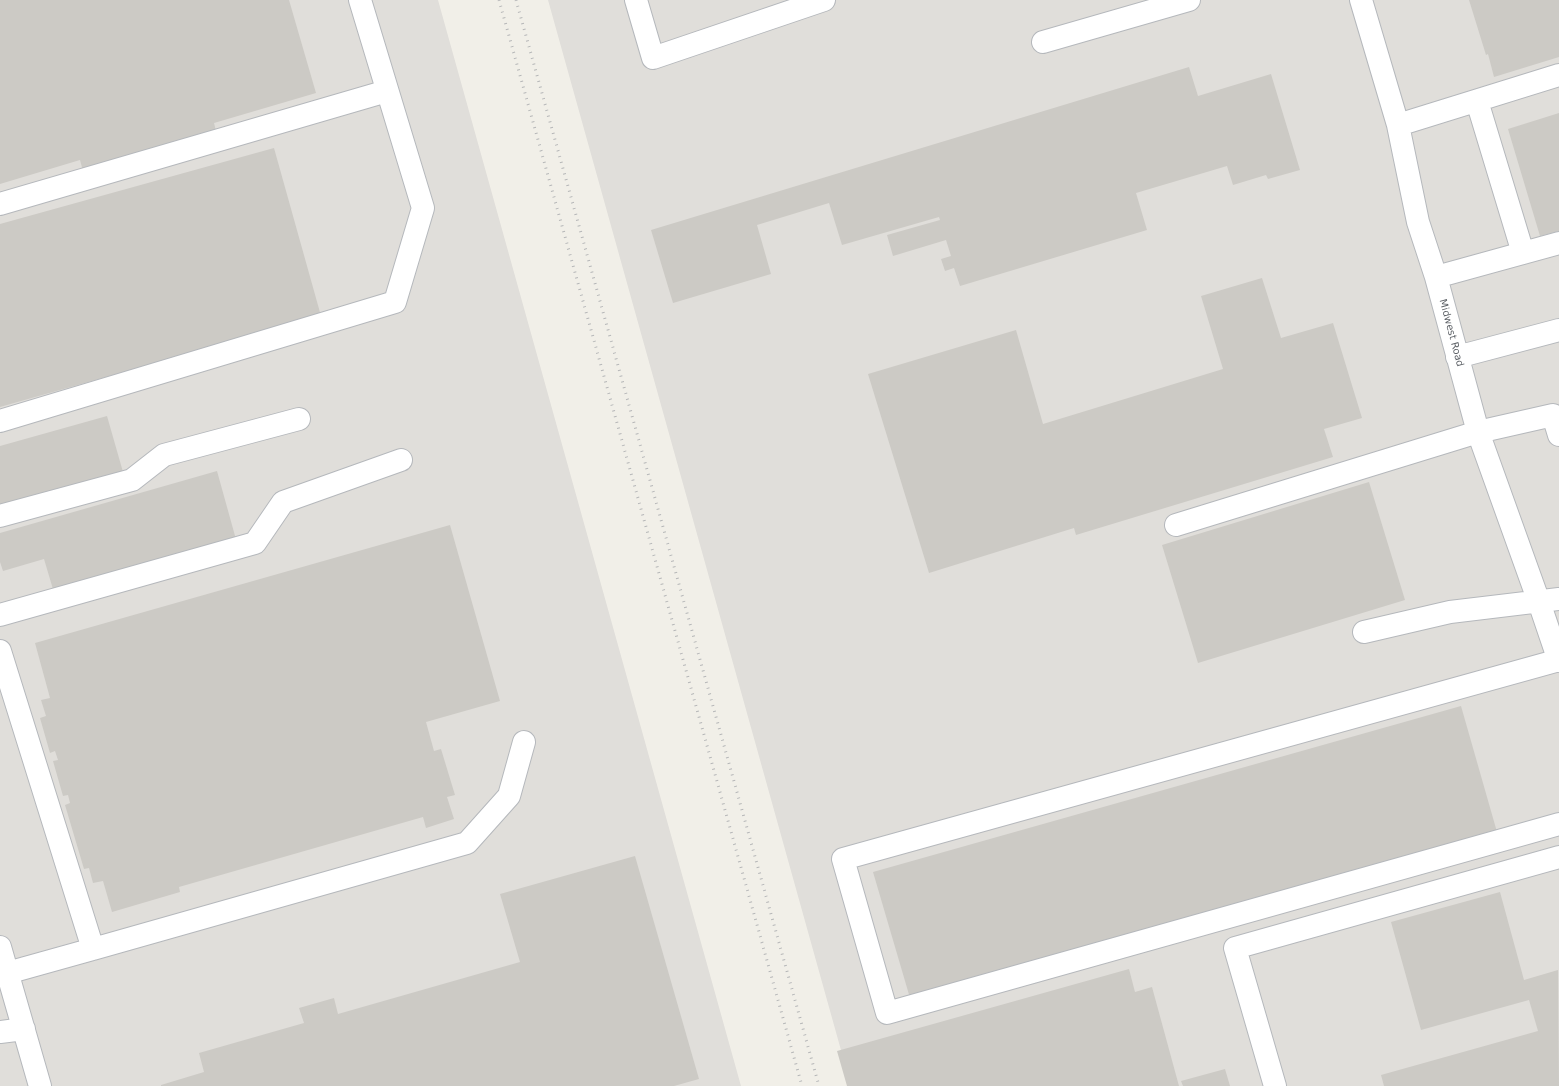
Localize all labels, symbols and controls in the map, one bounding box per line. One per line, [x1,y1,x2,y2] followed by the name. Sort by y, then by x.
[1436,298,1466,368] street label: Midwest Road

